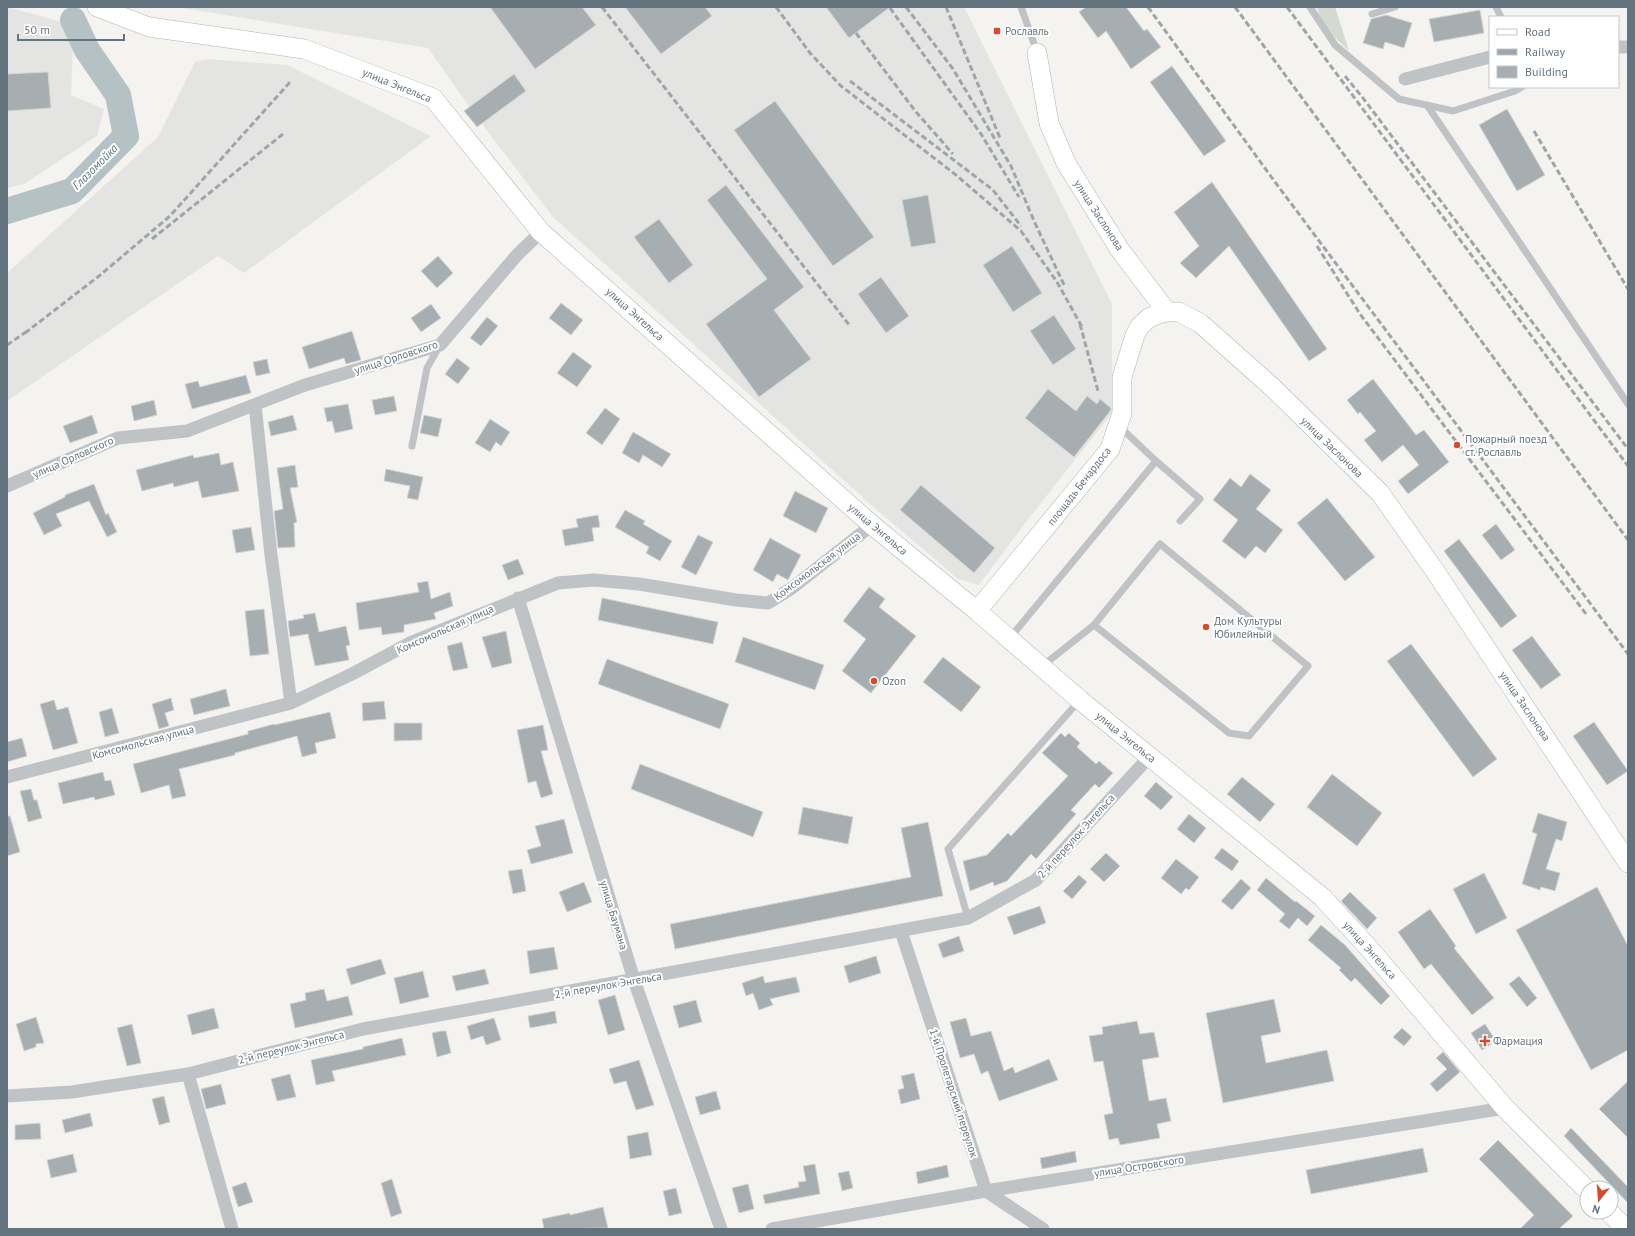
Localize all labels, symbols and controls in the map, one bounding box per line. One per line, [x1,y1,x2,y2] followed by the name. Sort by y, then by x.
[18,16,124,42] scale bar
[1489,16,1619,88] legend
[24,22,50,37] text: 50 m
[1005,24,1049,38] place label: Рославль
[1525,24,1550,39] text: Road
[992,26,1002,36] marker: Рославль
[1525,44,1565,59] text: Railway
[1525,64,1568,79] text: Building
[360,65,434,105] street label: улица Энгельса
[69,141,121,193] water label: Глазомойка
[1071,177,1127,253] street label: улица Заслонова
[603,284,667,344] street label: улица Энгельса
[352,337,440,377] street label: улица Орловского
[1298,414,1366,480] street label: улица Заслонова
[1465,432,1547,459] place label: Пожарный поезд ст. Рославль
[30,433,116,481] street label: улица Орловского
[1452,440,1462,450] marker: Пожарный поезд ст. Рославль
[1044,444,1114,528] street label: площадь Бенардоса
[845,500,911,558] street label: улица Энгельса
[771,529,863,603] street label: Комсомольская улица
[394,601,496,657] street label: Комсомольская улица
[1214,614,1282,641] place label: Дом Культуры Юбилейный
[1201,622,1211,632] marker: Дом Культуры Юбилейный
[1496,668,1554,744] street label: улица Заслонова
[882,674,906,688] place label: Ozon
[869,676,879,686] marker: Ozon
[1093,708,1159,766] street label: улица Энгельса
[91,722,195,762] street label: Комсомольская улица
[1034,791,1118,881] street label: 2-й переулок Энгельса
[597,879,631,951] street label: улица Баумана
[1340,918,1400,982] street label: улица Энгельса
[553,969,663,1001] street label: 2-й переулок Энгельса
[237,1027,345,1067] street label: 2-й переулок Энгельса
[927,1027,982,1160] street label: 1-й Пролетарский переулок
[1493,1034,1543,1048] place label: Фармация
[1480,1036,1490,1046] marker: Фармация
[1093,1152,1185,1180] street label: улица Островского
[1579,1180,1619,1220] north arrow
[1591,1202,1602,1217] text: N

